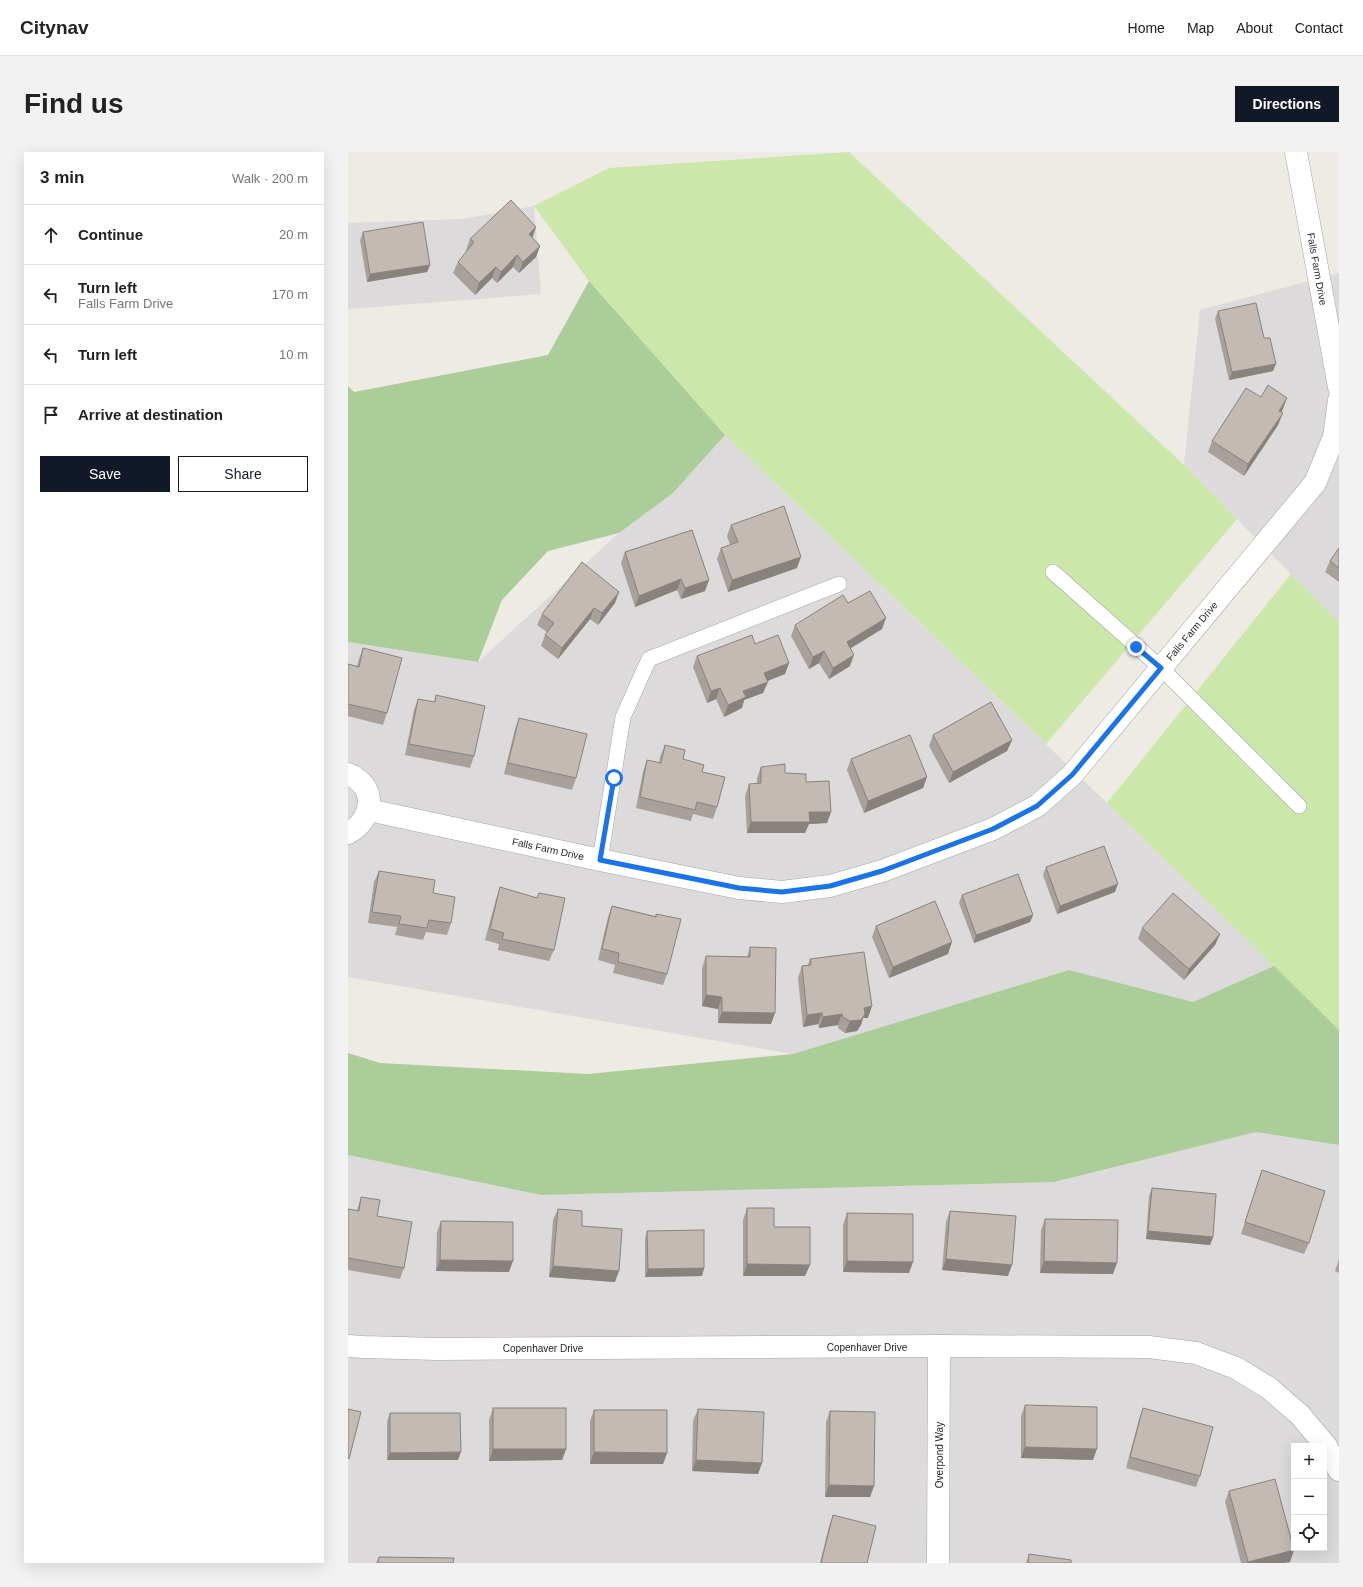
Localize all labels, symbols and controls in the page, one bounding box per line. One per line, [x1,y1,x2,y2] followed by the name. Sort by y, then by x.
[20,17,89,38] text: Citynav
[1128,20,1165,36] text: Home
[1187,20,1214,36] text: Map
[1236,20,1273,36] text: About
[1295,20,1343,36] text: Contact
[1235,86,1339,122] button: Directions
[24,88,124,119] text: Find us
[40,168,84,187] text: 3 min
[232,171,308,186] text: Walk · 200 m
[40,224,62,246] icon: ahead
[78,226,143,243] text: Continue
[279,227,308,242] text: 20 m
[1305,232,1329,306] street label: Falls Farm Drive
[78,279,137,296] text: Turn left
[40,284,62,306] icon: left
[272,287,308,302] text: 170 m
[78,296,173,311] text: Falls Farm Drive
[40,344,62,366] icon: left
[78,346,137,363] text: Turn left
[279,347,308,362] text: 10 m
[40,404,62,426] icon: arrive
[78,406,223,423] text: Arrive at destination
[40,456,170,492] button: Save
[178,456,308,492] button: Share
[1164,599,1220,663] street label: Falls Farm Drive
[1127,638,1145,656] route end
[605,769,623,787] route start
[511,836,585,862] street label: Falls Farm Drive
[827,1342,908,1353] street label: Copenhaver Drive
[503,1343,584,1354] street label: Copenhaver Drive
[934,1422,945,1488] street label: Overpond Way
[1291,1443,1327,1551] map controls
[1291,1443,1327,1479] button: +
[1291,1479,1327,1515] button: −
[1291,1515,1327,1551] button: locate

